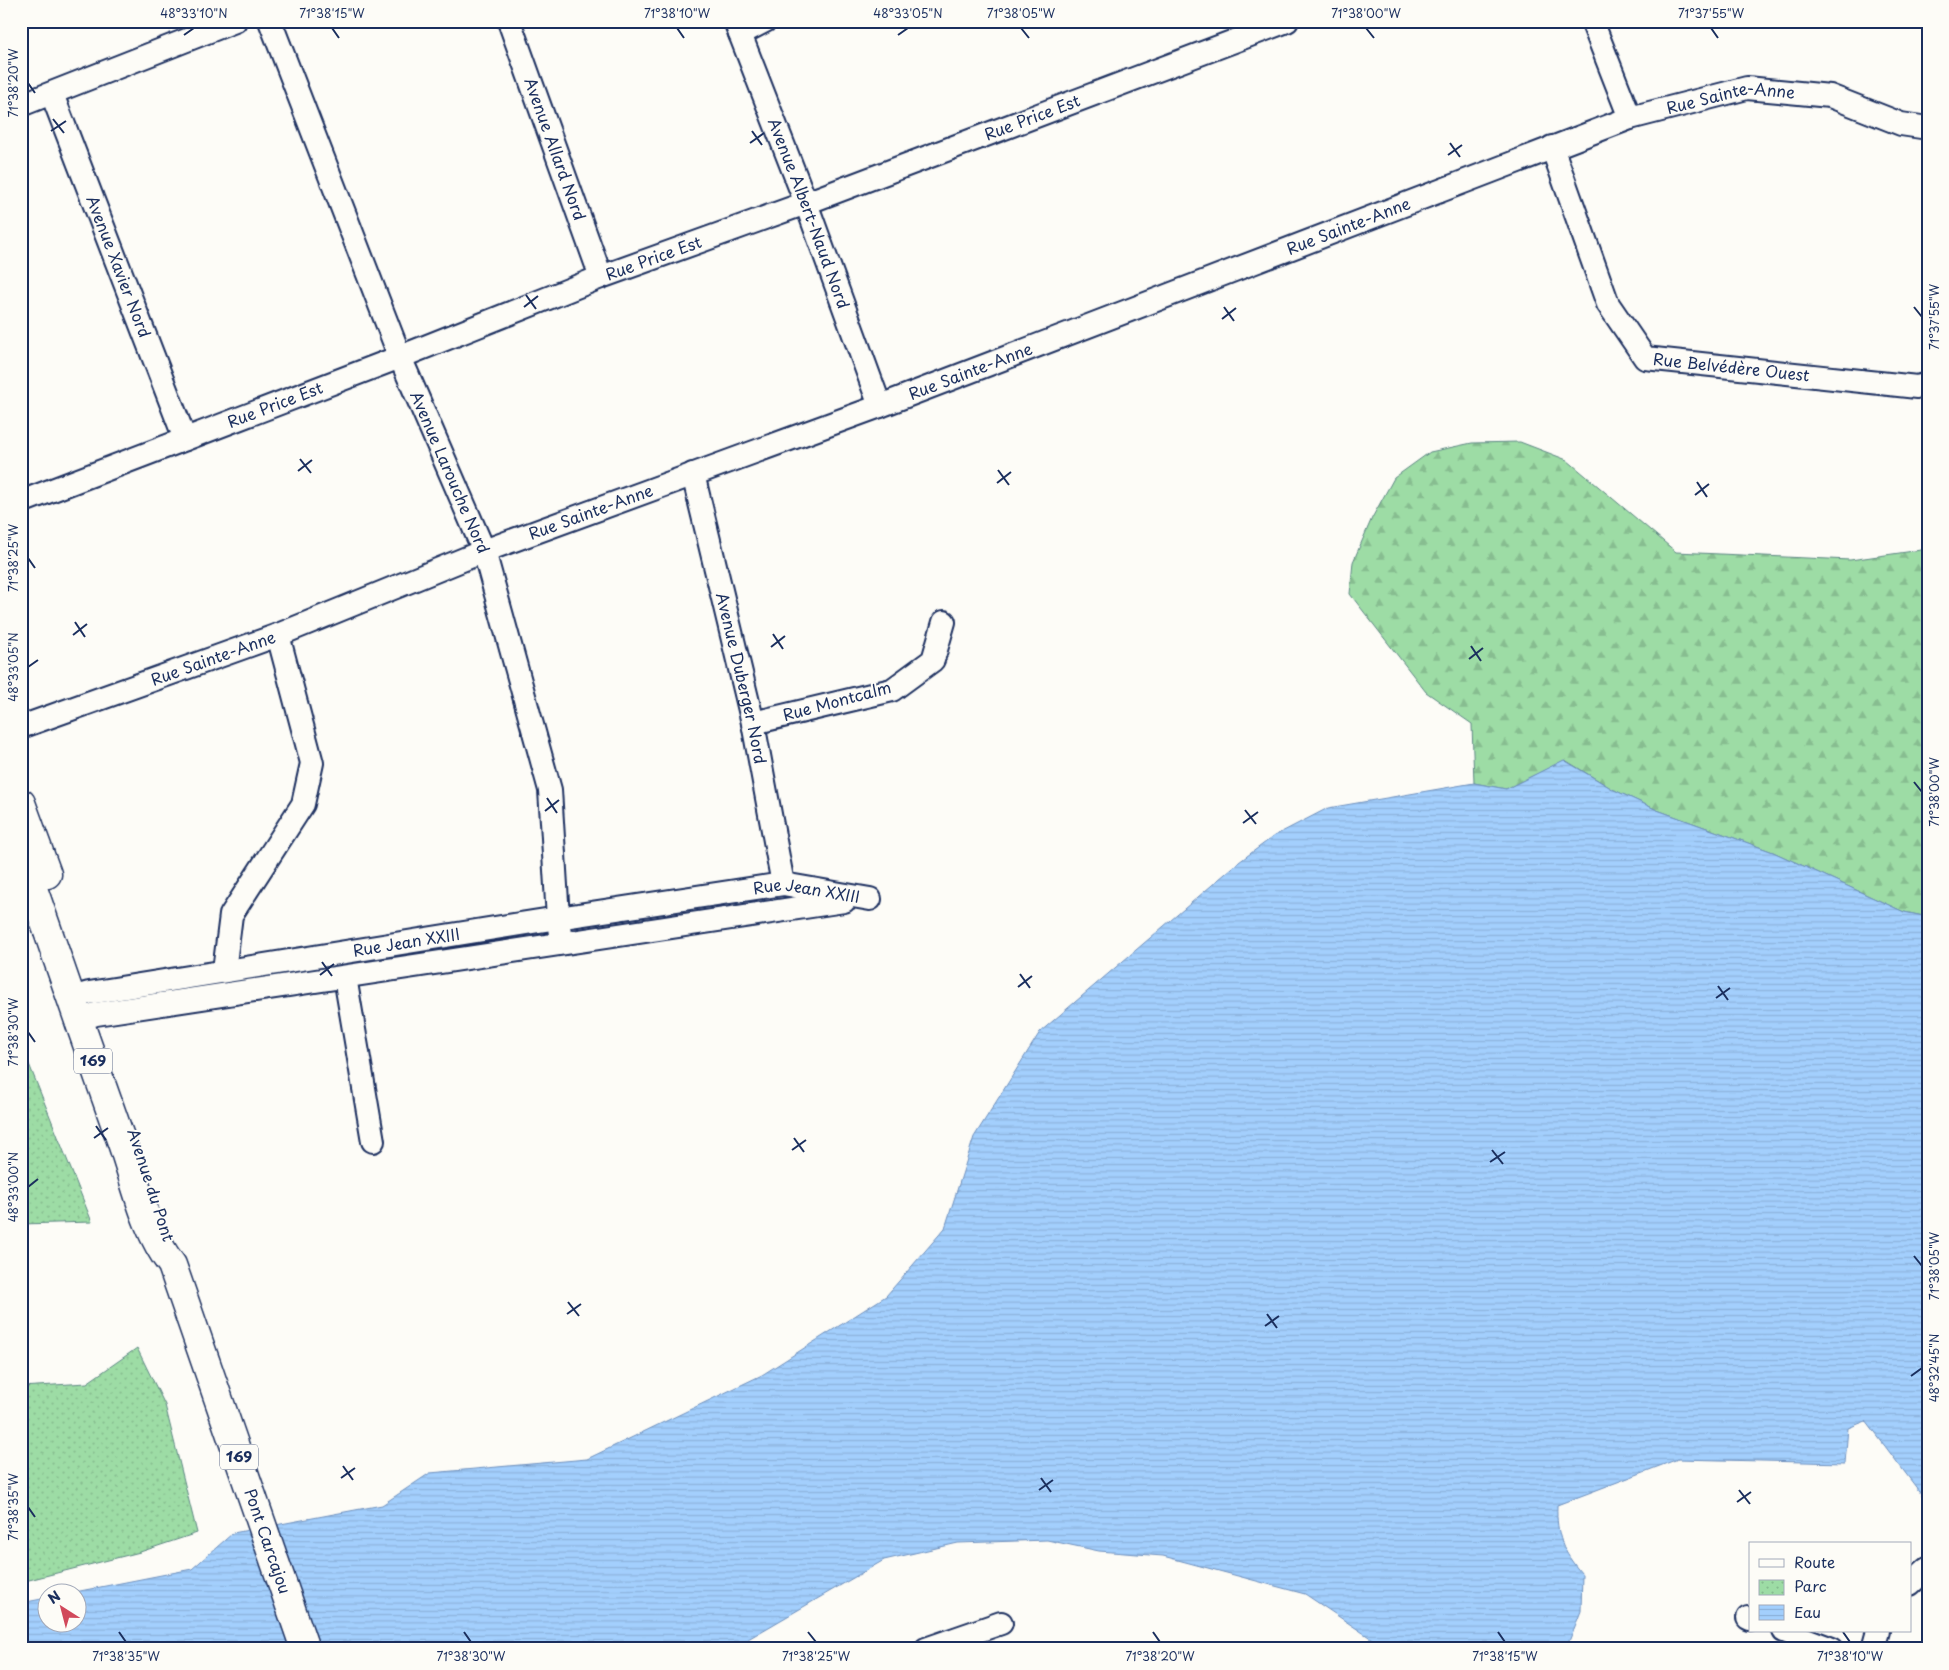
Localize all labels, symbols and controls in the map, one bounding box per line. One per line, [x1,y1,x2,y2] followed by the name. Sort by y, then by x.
[160,4,228,22] text: 48°33'10"N
[299,4,365,22] text: 71°38'15"W
[644,4,711,22] text: 71°38'10"W
[873,4,943,22] text: 48°33'05"N
[987,4,1056,22] text: 71°38'05"W
[1331,4,1401,22] text: 71°38'00"W
[1678,4,1745,22] text: 71°37'55"W
[4,48,22,118] text: 71°38'20"W
[519,74,593,223] street label: Avenue Allard Nord
[1664,75,1796,119] street label: Rue Sainte-Anne
[981,87,1083,145] street label: Rue Price Est
[763,114,856,312] street label: Avenue Albert-Naud Nord
[1283,190,1414,260] street label: Rue Sainte-Anne
[81,192,158,341] street label: Avenue Xavier Nord
[602,229,705,285] street label: Rue Price Est
[1925,283,1943,350] text: 71°37'55"W
[905,336,1036,405] street label: Rue Sainte-Anne
[1652,346,1811,386] street label: Rue Belvédère Ouest
[223,375,326,433] street label: Rue Price Est
[405,387,497,557] street label: Avenue Larouche Nord
[525,477,656,545] street label: Rue Sainte-Anne
[4,523,22,592] text: 71°38'25"W
[711,590,773,766] street label: Avenue Duberger Nord
[147,624,279,691] street label: Rue Sainte-Anne
[4,632,22,702] text: 48°33'05"N
[780,674,894,726] street label: Rue Montcalm
[1925,757,1943,827] text: 71°38'00"W
[751,871,862,908] street label: Rue Jean XXIII
[351,921,461,962] street label: Rue Jean XXIII
[4,997,22,1066] text: 71°38'30"W
[74,1048,112,1074] road number: 169
[122,1125,182,1245] street label: Avenue du Pont
[4,1152,22,1222] text: 48°33'00"N
[1925,1231,1943,1300] text: 71°38'05"W
[1925,1334,1943,1402] text: 48°32'45"N
[220,1444,258,1470] road number: 169
[4,1473,22,1541] text: 71°38'35"W
[239,1485,298,1597] street label: Pont Carcajou
[1749,1542,1912,1632] legend
[1794,1550,1835,1573] text: Route
[1794,1574,1827,1597] text: Parc
[38,1582,88,1632] north arrow
[43,1585,65,1609] text: N
[1794,1600,1821,1623] text: Eau
[92,1647,160,1665] text: 71°38'35"W
[437,1647,506,1665] text: 71°38'30"W
[782,1647,851,1665] text: 71°38'25"W
[1125,1647,1195,1665] text: 71°38'20"W
[1472,1647,1538,1665] text: 71°38'15"W
[1817,1647,1884,1665] text: 71°38'10"W

